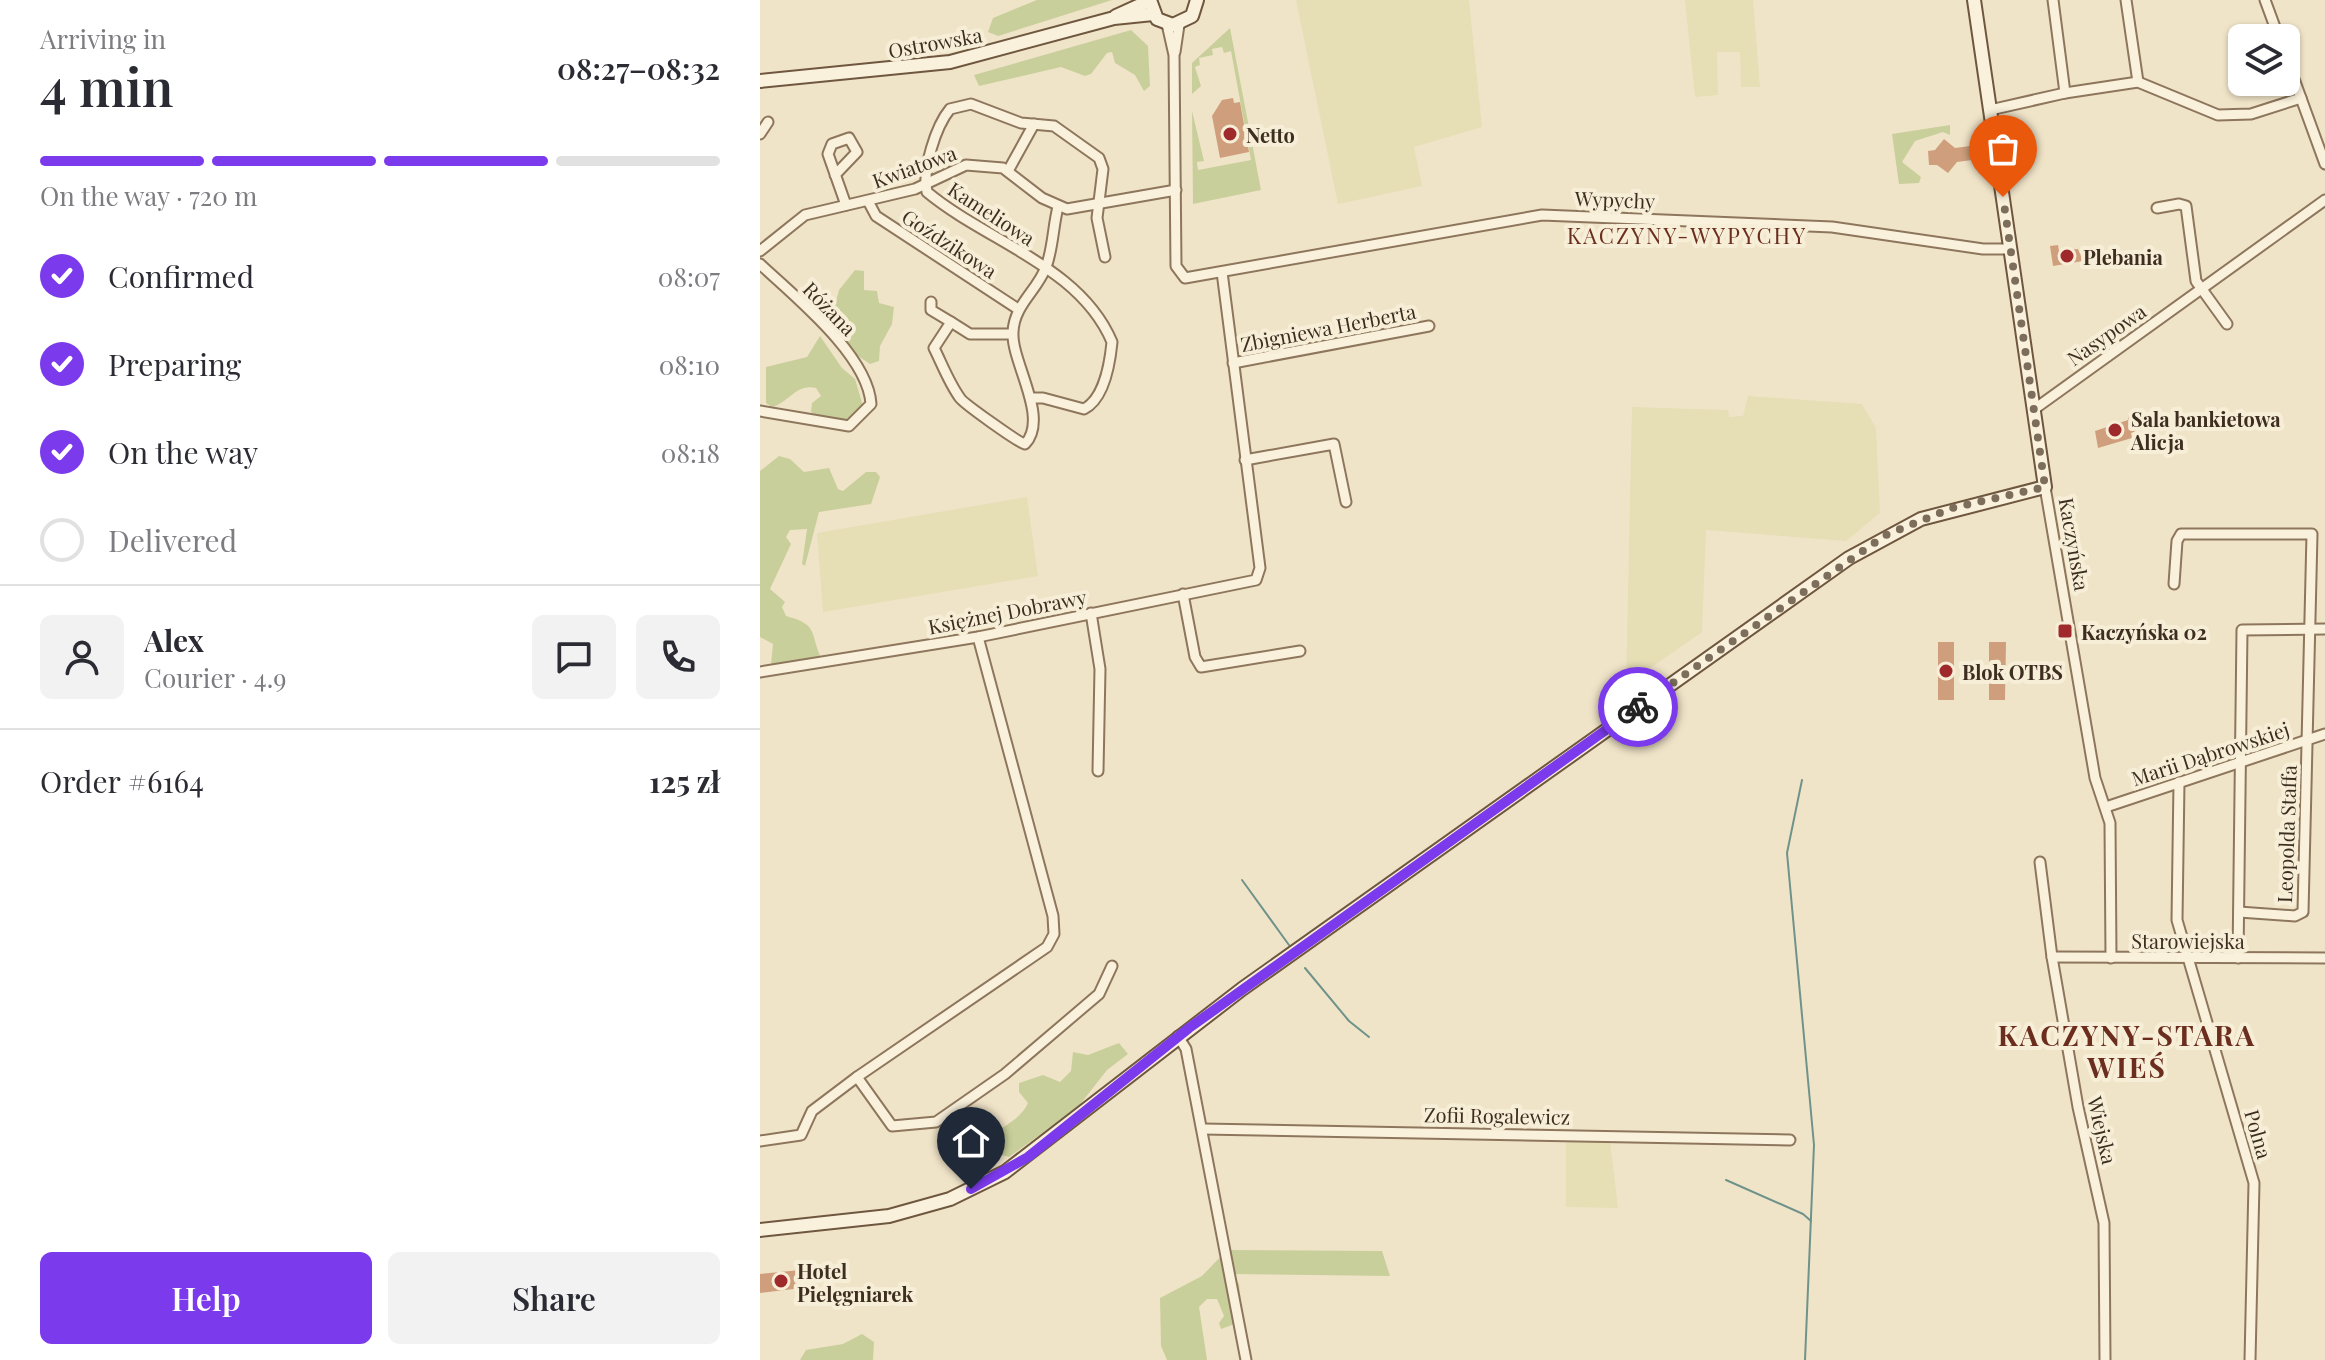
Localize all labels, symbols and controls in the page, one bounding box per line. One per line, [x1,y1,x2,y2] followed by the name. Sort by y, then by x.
[886,20,984,64] street label: Ostrowska
[40,21,166,56] text: Arriving in
[2228,24,2300,96] map controls
[2228,24,2300,96] button: layers
[557,48,720,88] text: 08:27–08:32
[40,51,173,120] text: 4 min
[1969,115,2037,197] pin
[1246,121,1295,148] place label: Netto
[1221,125,1239,143] marker: Netto
[1981,127,2025,171] icon: bag
[868,138,960,194] street label: Kwiatowa
[943,175,1041,251] street label: Kameliowa
[40,178,257,213] text: On the way · 720 m
[1573,184,1656,214] street label: Wypychy
[897,202,1003,284] street label: Goździkowa
[1567,220,1807,250] district label: KACZYNY-WYPYCHY
[2083,243,2163,270] place label: Plebania
[2058,247,2076,265] marker: Plebania
[40,254,84,298] icon: check
[108,256,254,296] text: Confirmed
[658,259,720,294] text: 08:07
[798,275,862,341] street label: Różana
[1238,297,1418,357] street label: Zbigniewa Herberta
[2061,297,2151,371] street label: Nasypowa
[40,342,84,386] icon: check
[108,344,241,384] text: Preparing
[659,347,720,382] text: 08:10
[2130,405,2281,455] place label: Sala bankietowa Alicja
[2106,421,2124,439] marker: Sala bankietowa Alicja
[40,430,84,474] icon: check
[108,432,258,472] text: On the way
[661,435,720,470] text: 08:18
[2054,495,2096,593] street label: Kaczyńska
[108,520,237,560] text: Delivered
[925,582,1089,640] street label: Księżnej Dobrawy
[40,615,124,699] button: person
[532,615,616,699] button: chat
[636,615,720,699] button: phone
[2081,618,2207,645] place label: Kaczyńska 02
[144,620,204,660] text: Alex
[2056,622,2074,640] marker: Kaczyńska 02
[1962,658,2063,685] place label: Blok OTBS
[144,660,286,695] text: Courier · 4.9
[1937,662,1955,680] marker: Blok OTBS
[1598,667,1678,747] courier
[1616,685,1660,729] icon: bike
[2128,715,2292,791] street label: Marii Dąbrowskiej
[40,761,204,801] text: Order #6164
[649,761,720,801] text: 125 zł
[2270,765,2302,903] street label: Leopolda Staffa
[2131,927,2245,954] street label: Starowiejska
[1998,1016,2256,1085] district label: KACZYNY-STARA WIEŚ
[2082,1093,2124,1167] street label: Wiejska
[1424,1100,1570,1130] street label: Zofii Rogalewicz
[2239,1106,2279,1162] street label: Polna
[937,1107,1005,1189] pin
[949,1119,993,1163] icon: home
[40,1252,372,1344] button: Help
[388,1252,720,1344] button: Share
[797,1257,913,1307] place label: Hotel Pielęgniarek
[772,1272,790,1290] marker: Hotel Pielęgniarek

